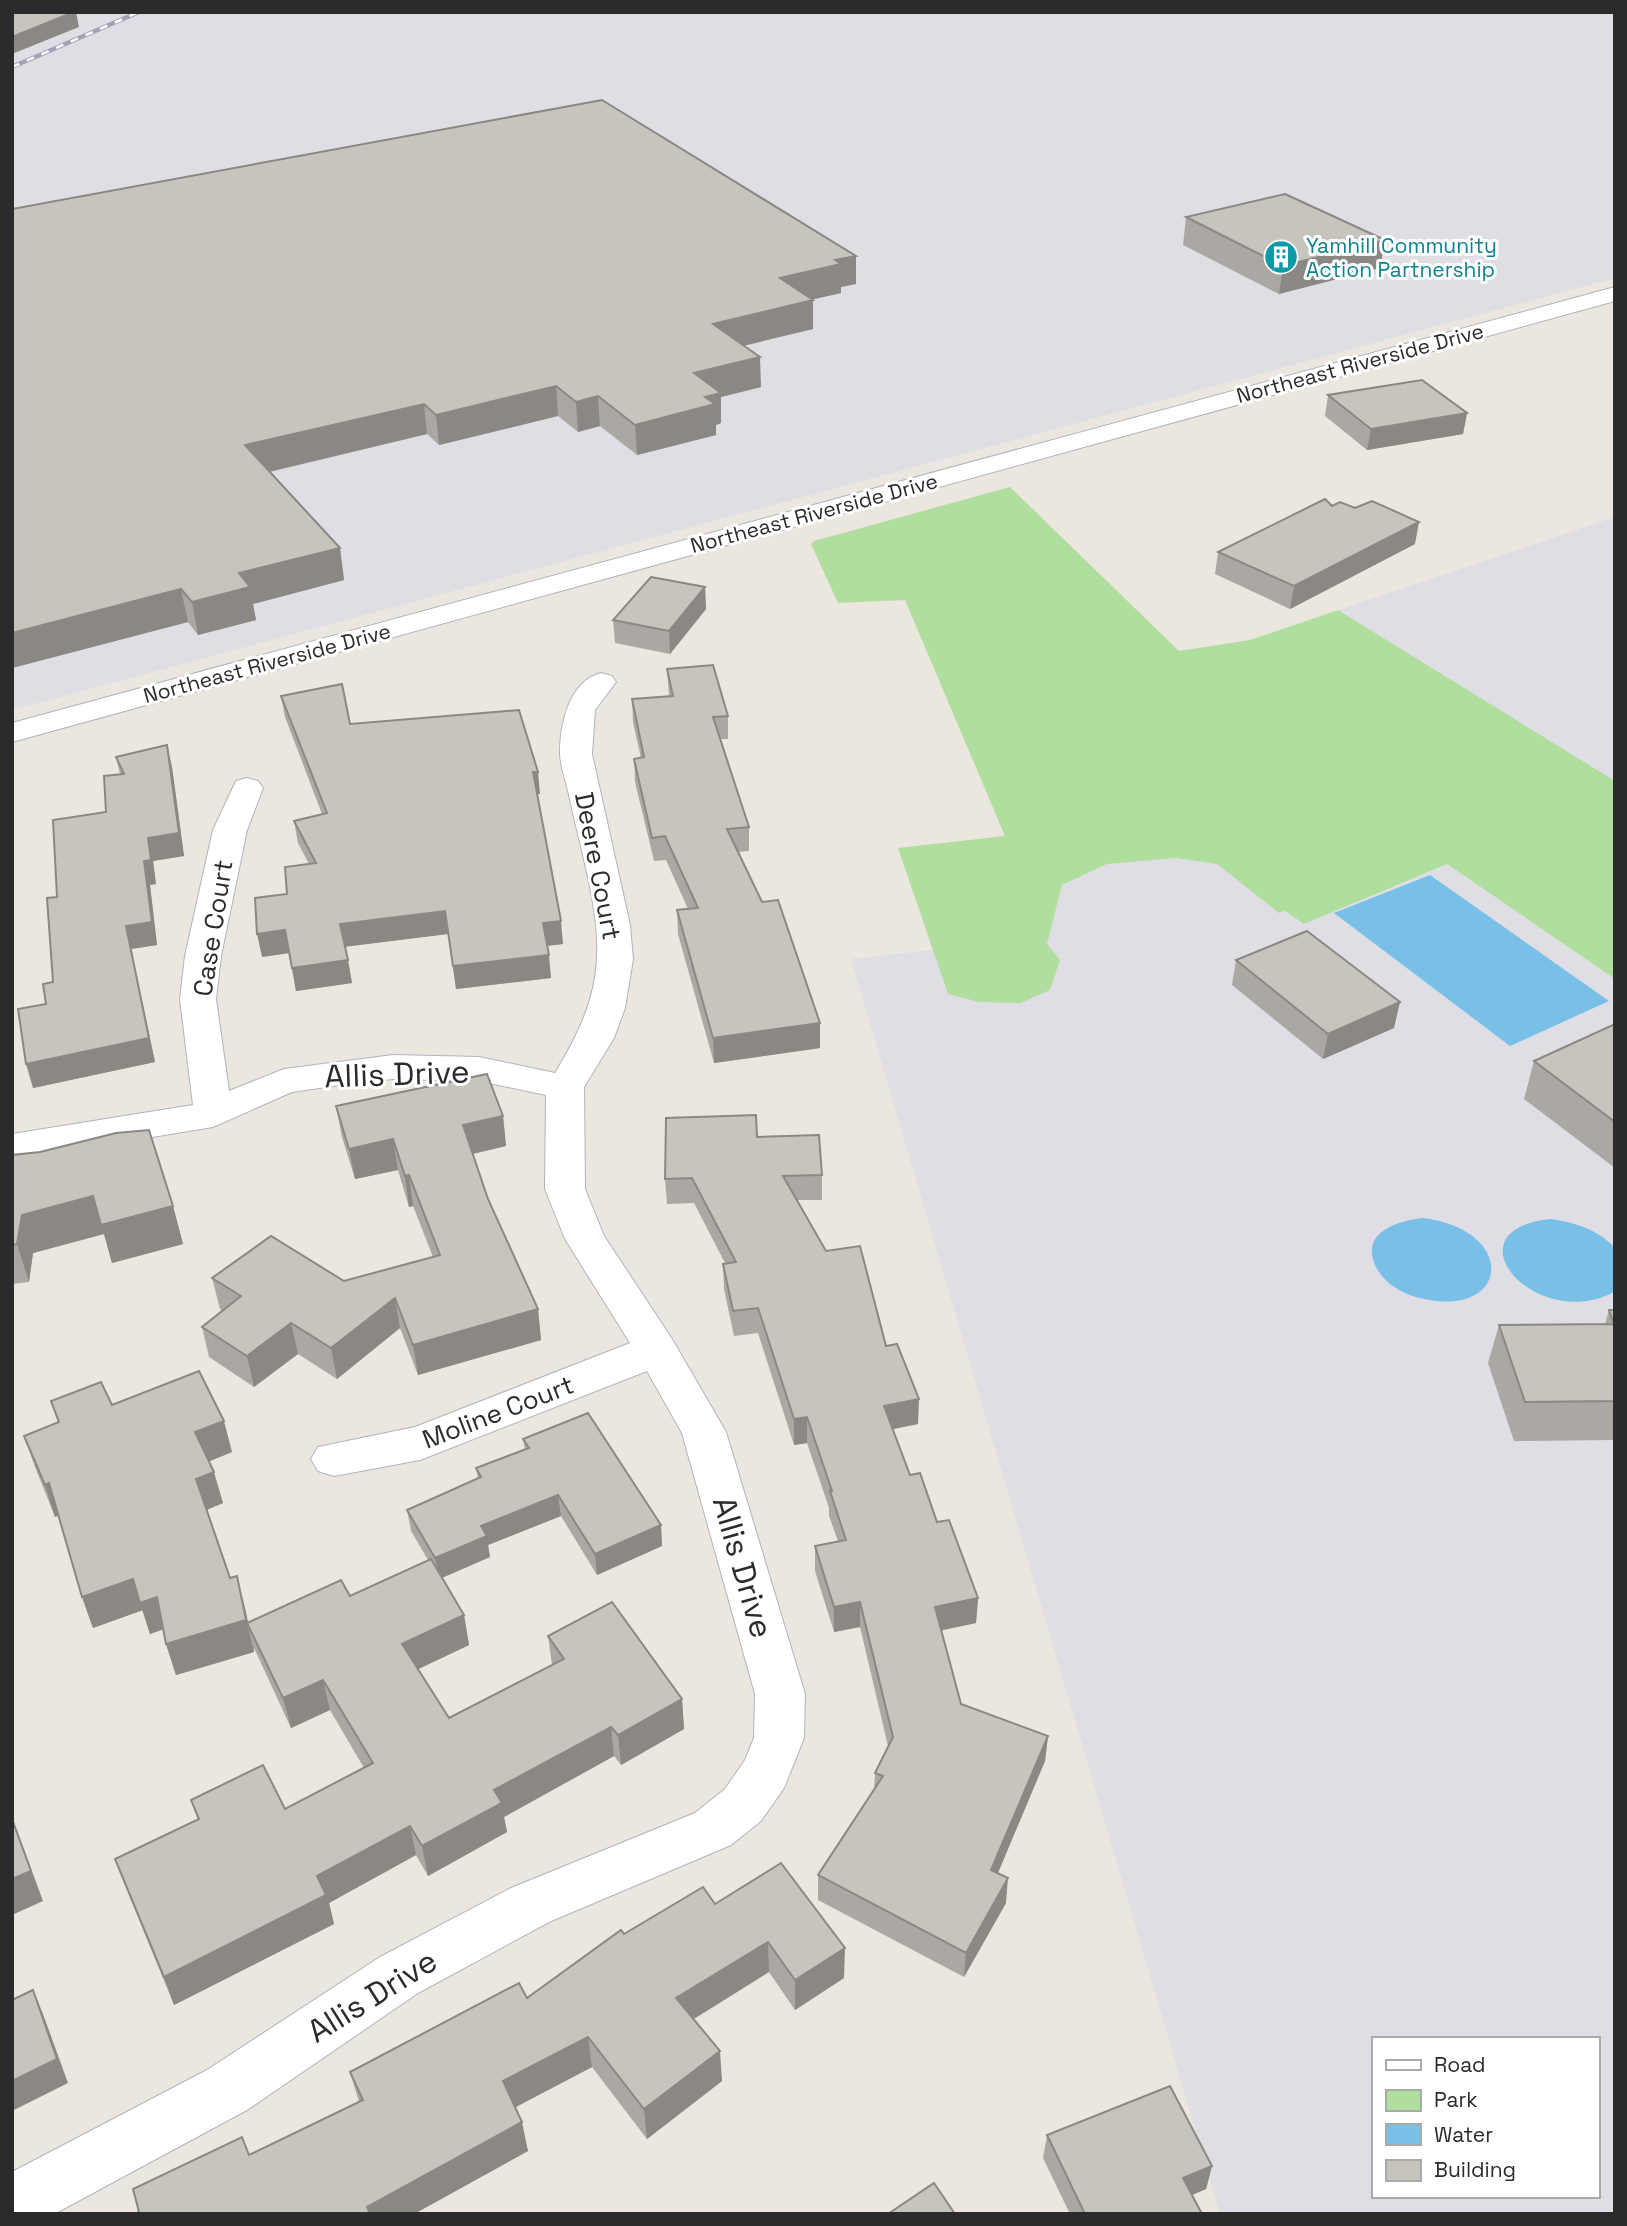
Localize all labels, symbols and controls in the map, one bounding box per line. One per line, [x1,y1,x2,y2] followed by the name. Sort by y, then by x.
[1306,232,1497,283] place label: Yamhill Community Action Partnership
[1262,238,1300,276] building icon: Yamhill Community Action Partnership
[1233,317,1487,409] street label: Northeast Riverside Drive
[687,467,941,559] street label: Northeast Riverside Drive
[140,617,394,709] street label: Northeast Riverside Drive
[567,789,629,943] street label: Deere Court
[185,857,241,999] street label: Case Court
[324,1051,470,1097] street label: Allis Drive
[417,1368,579,1456] street label: Moline Court
[704,1492,782,1642] street label: Allis Drive
[300,1941,444,2051] street label: Allis Drive
[1372,2037,1599,2198] legend
[1434,2051,1486,2078] text: Road
[1434,2086,1478,2113] text: Park
[1434,2121,1493,2148] text: Water
[1434,2156,1516,2183] text: Building

